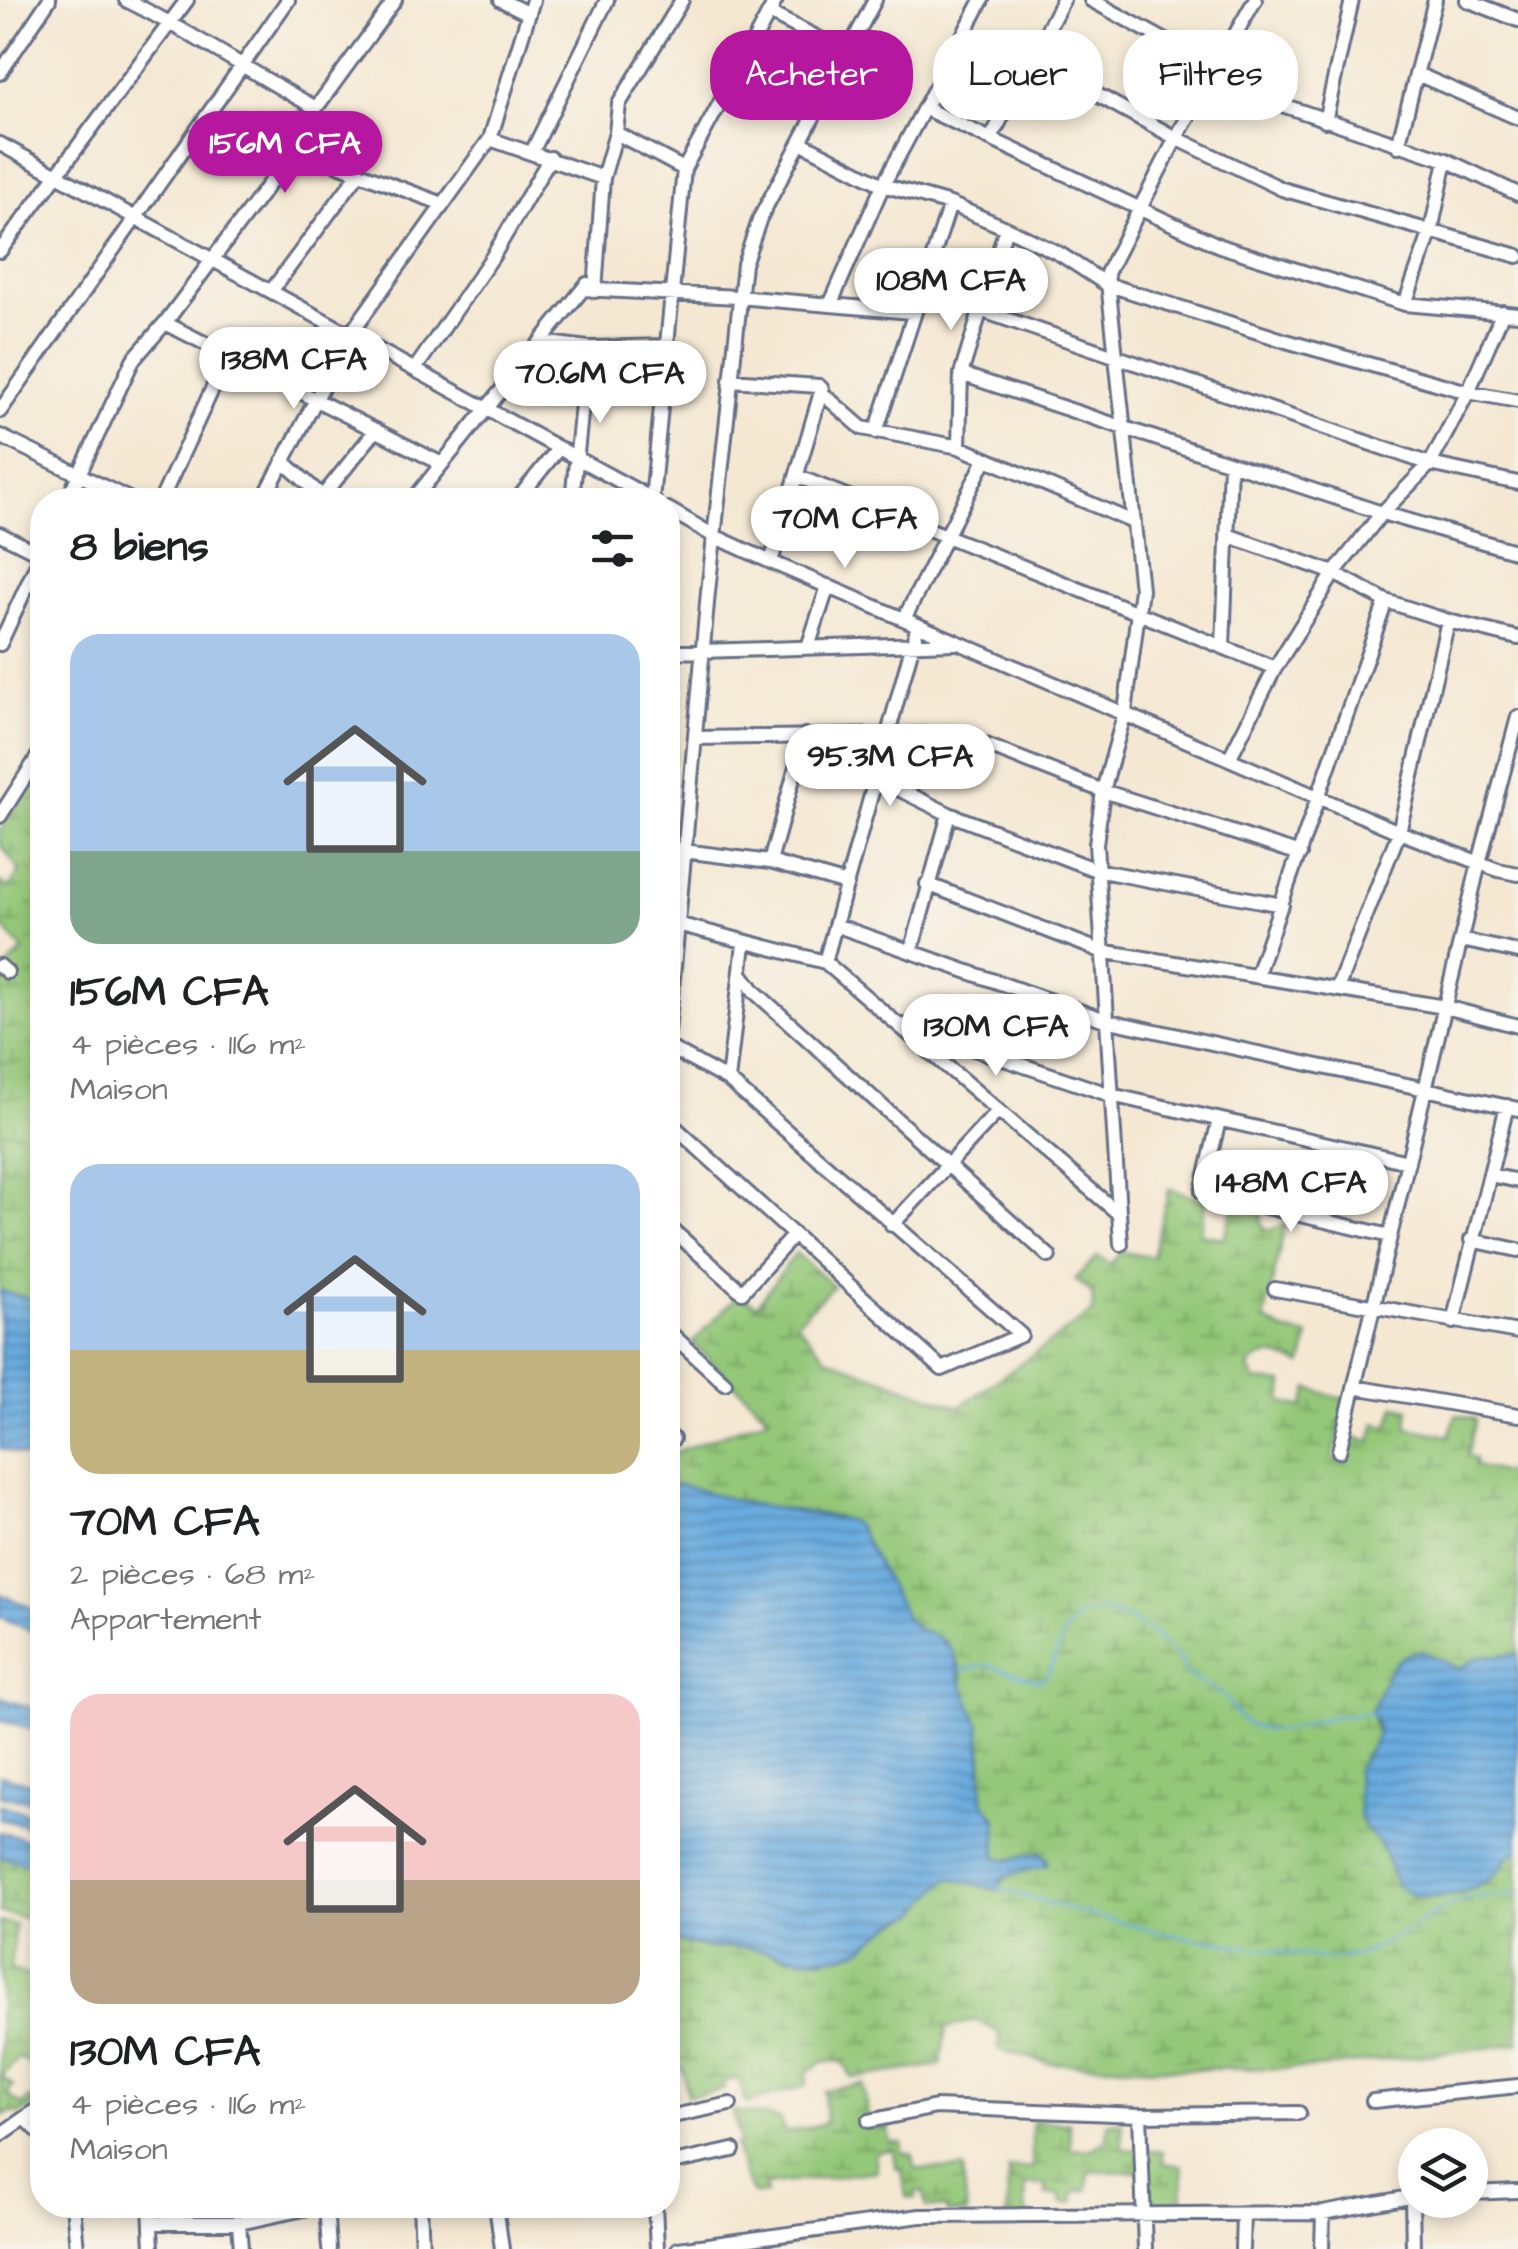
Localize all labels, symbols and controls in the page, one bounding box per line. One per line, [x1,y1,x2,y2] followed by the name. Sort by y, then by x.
[710,30,913,120] chip: Acheter
[933,30,1103,120] chip: Louer
[1123,30,1298,120] chip: Filtres
[182,111,388,196] pin: 156M CFA
[209,121,361,166] text: 156M CFA
[848,248,1054,333] pin: 108M CFA
[876,258,1026,303] text: 108M CFA
[191,327,397,412] pin: 138M CFA
[221,337,367,382] text: 138M CFA
[486,341,714,426] pin: 70.6M CFA
[515,351,685,396] text: 70.6M CFA
[753,486,937,571] pin: 70M CFA
[773,496,917,541] text: 70M CFA
[70,519,209,577] text: 8 biens
[585,521,640,576] icon: filters
[265,699,445,879] icon: home
[776,724,1004,809] pin: 95.3M CFA
[807,734,973,779] text: 95.3M CFA
[70,964,269,1022] text: 156M CFA
[893,994,1099,1079] pin: 130M CFA
[923,1004,1069,1049] text: 130M CFA
[70,1022,306,1067] text: 4 pièces · 116 m²
[70,1067,168,1112] text: Maison
[1188,1150,1394,1235] pin: 148M CFA
[1215,1160,1367,1205] text: 148M CFA
[265,1229,445,1409] icon: home
[70,1494,260,1552] text: 70M CFA
[70,1552,315,1597] text: 2 pièces · 68 m²
[70,1597,261,1642] text: Appartement
[265,1759,445,1939] icon: home
[70,2024,261,2082] text: 130M CFA
[70,2082,306,2127] text: 4 pièces · 116 m²
[70,2127,168,2172] text: Maison
[1398,2128,1488,2218] map controls
[1398,2128,1488,2218] button: layers

